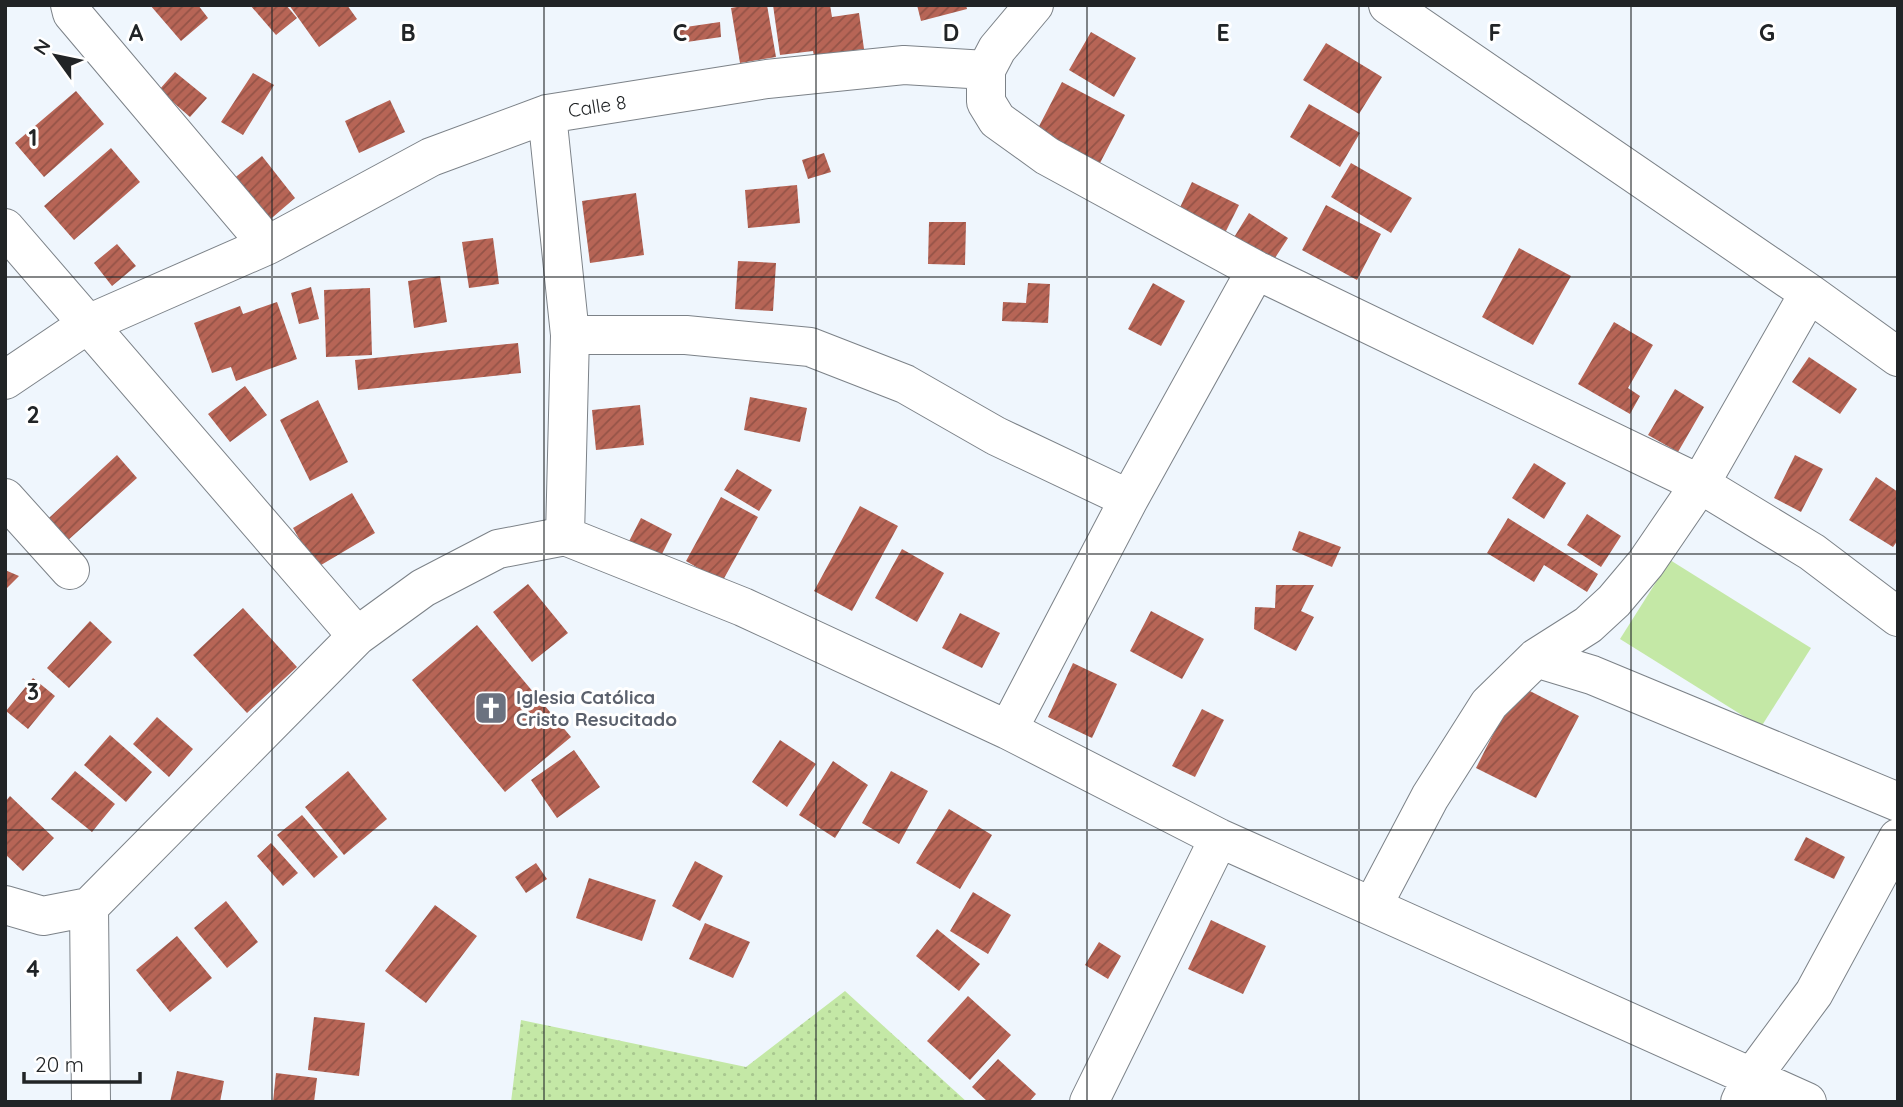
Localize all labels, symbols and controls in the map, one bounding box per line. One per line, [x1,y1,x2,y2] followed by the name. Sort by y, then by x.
[129,18,144,47] text: A
[400,18,416,47] text: B
[673,18,687,47] text: C
[943,18,959,47] text: D
[1216,18,1230,47] text: E
[1489,18,1501,47] text: F
[1759,18,1775,47] text: G
[21,21,91,91] north arrow
[28,34,56,59] text: N
[566,90,628,122] street label: Calle 8
[29,123,37,152] text: 1
[26,400,40,429] text: 2
[27,677,39,706] text: 3
[516,685,677,731] place label: Iglesia Católica Cristo Resucitado
[472,689,510,727] church icon: Iglesia Católica Cristo Resucitado
[26,954,40,983] text: 4
[24,1040,140,1084] scale bar
[35,1051,84,1077] text: 20 m

